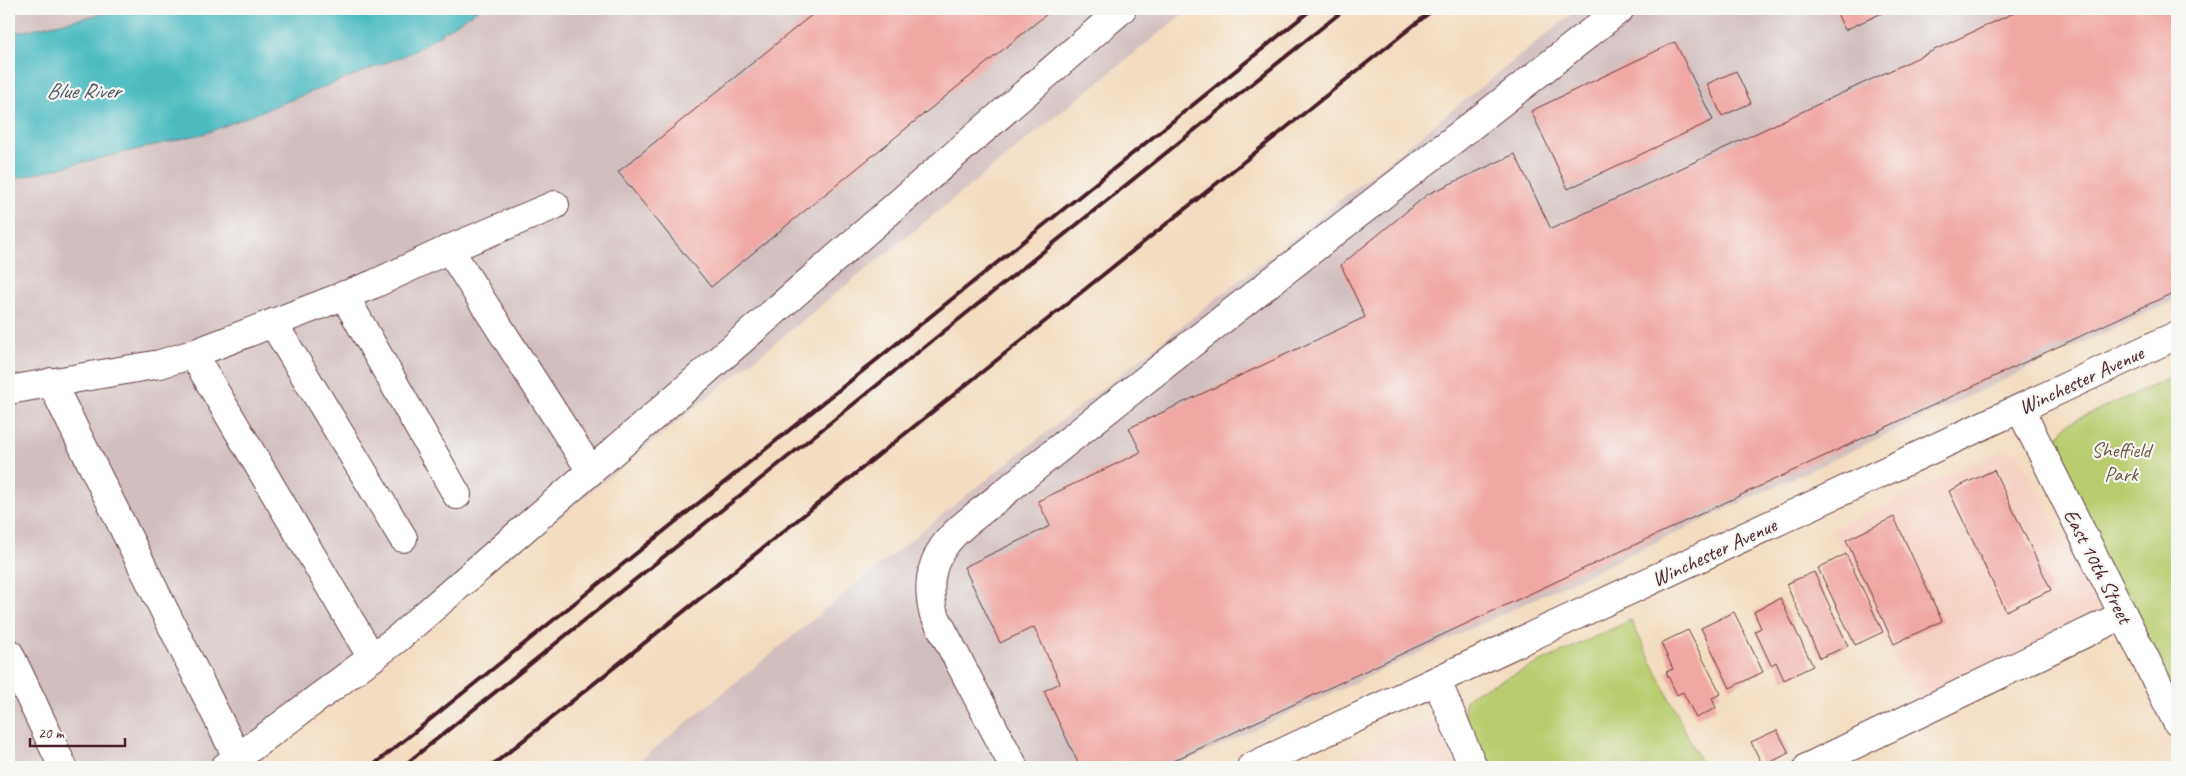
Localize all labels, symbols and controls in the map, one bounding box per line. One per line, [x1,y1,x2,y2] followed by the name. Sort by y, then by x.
[46,77,124,105] water label: Blue River
[2014,339,2149,420] street label: Winchester Avenue
[2091,437,2154,487] park label: Sheffield Park
[2058,504,2139,630] street label: East 10th Street
[1647,511,1782,592] street label: Winchester Avenue
[30,716,125,748] scale bar
[38,724,65,743] text: 20 m

